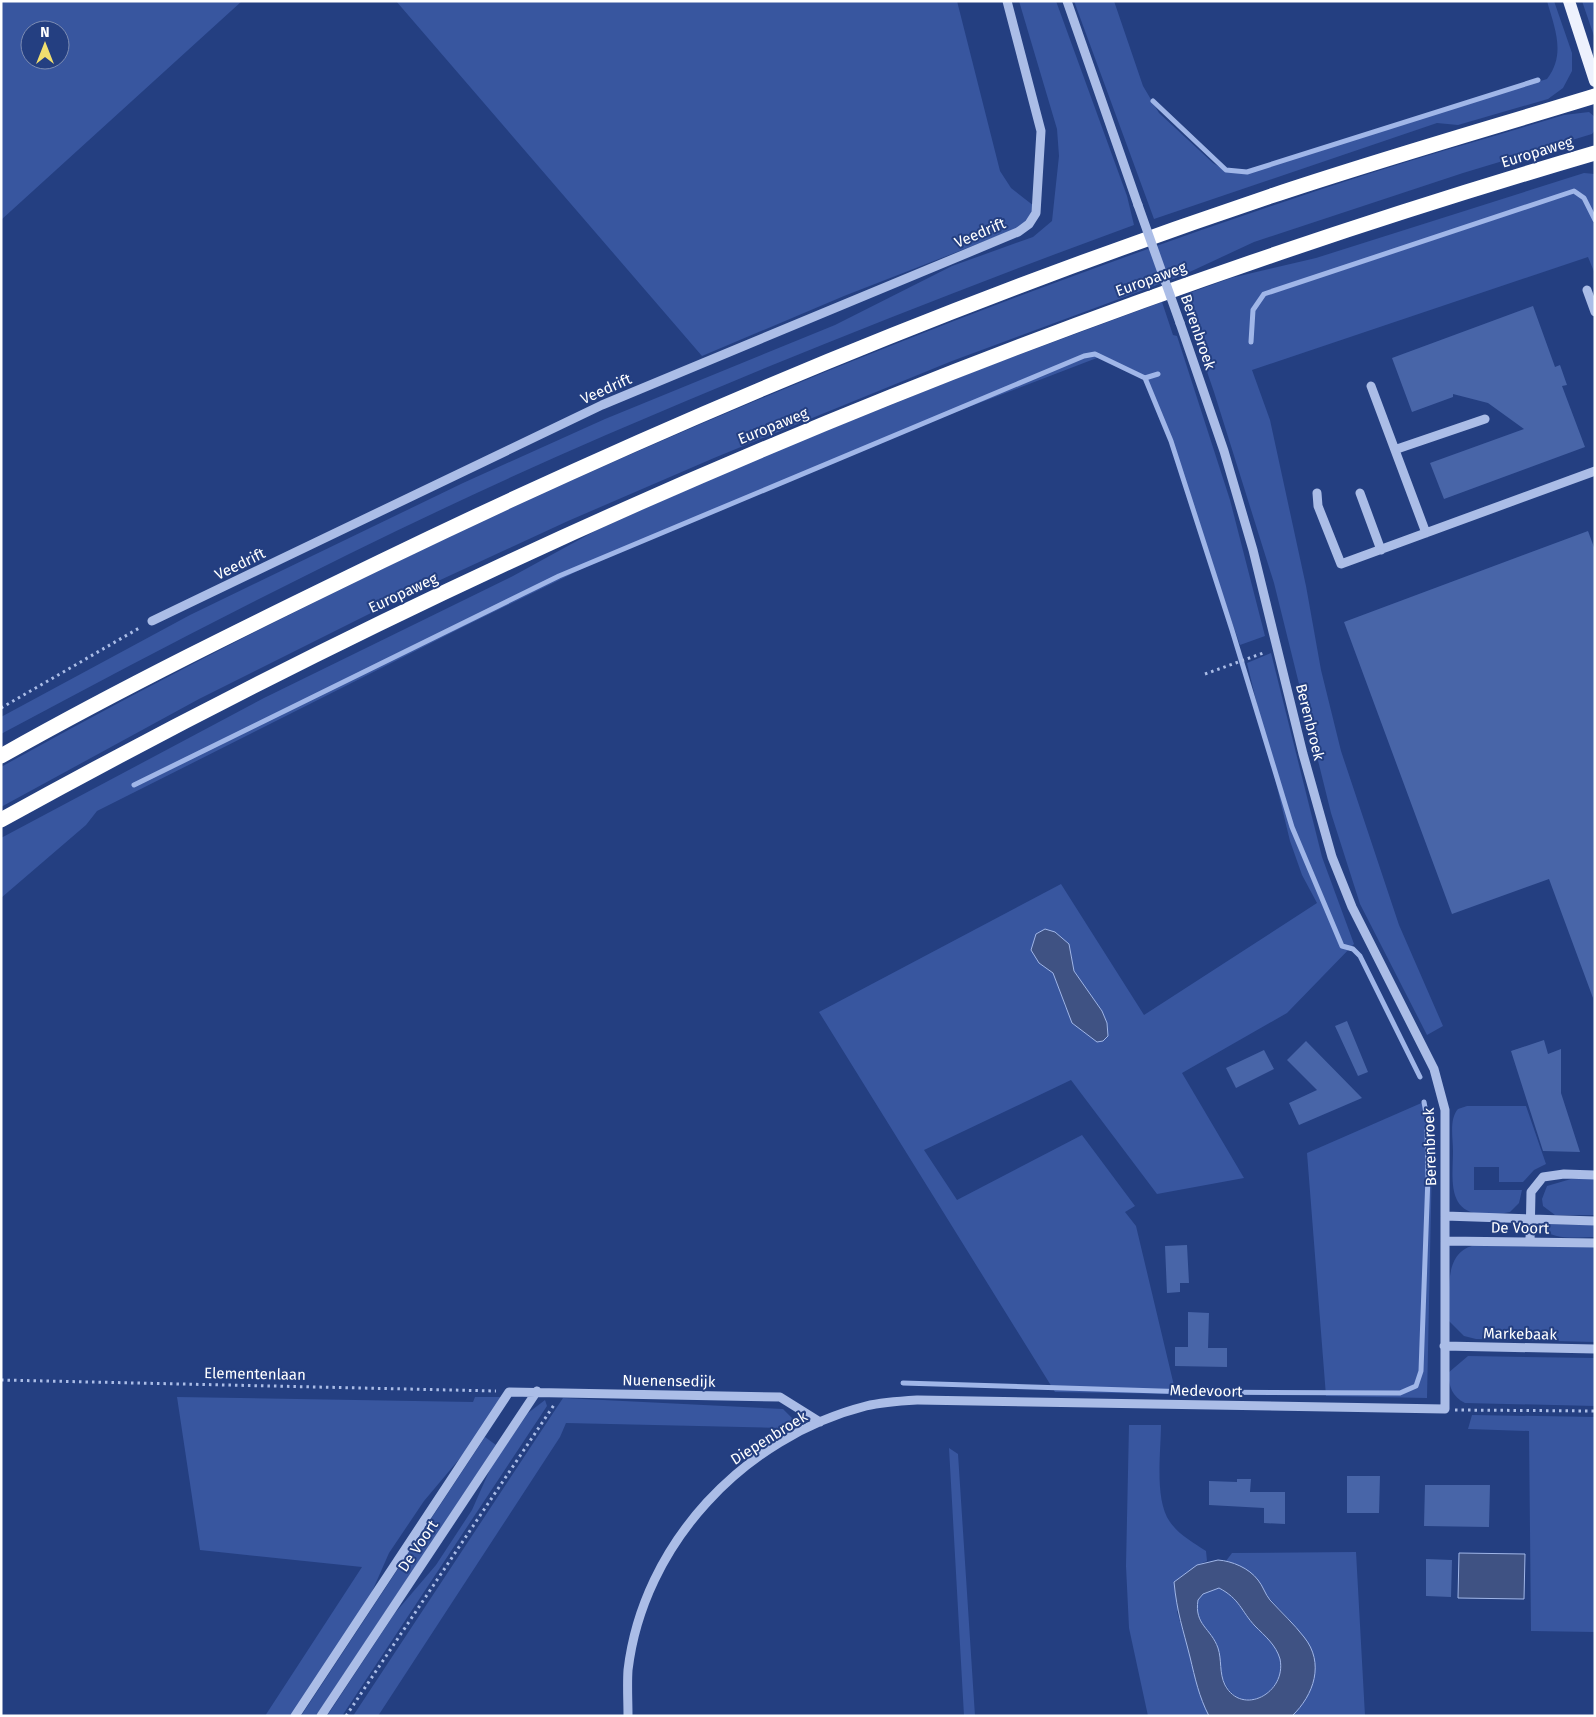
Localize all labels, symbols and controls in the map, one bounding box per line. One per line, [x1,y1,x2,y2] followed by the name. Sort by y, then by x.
[20,20,70,70] north arrow
[40,24,50,41] text: N
[1499,132,1575,171] street label: Europaweg
[952,214,1009,252] street label: Veedrift
[1113,258,1189,300] street label: Europaweg
[1177,292,1219,372] street label: Berenbroek
[578,370,635,408] street label: Veedrift
[735,404,811,448] street label: Europaweg
[212,544,269,584] street label: Veedrift
[366,569,441,617] street label: Europaweg
[1292,682,1328,763] street label: Berenbroek
[1420,1107,1440,1187] street label: Berenbroek
[1491,1218,1550,1238] street label: De Voort
[1483,1324,1557,1344] street label: Markebaak
[204,1364,306,1384] street label: Elementenlaan
[622,1371,716,1391] street label: Nuenensedijk
[1169,1381,1243,1401] street label: Medevoort
[727,1407,811,1469] street label: Diepenbroek
[394,1516,442,1575] street label: De Voort

